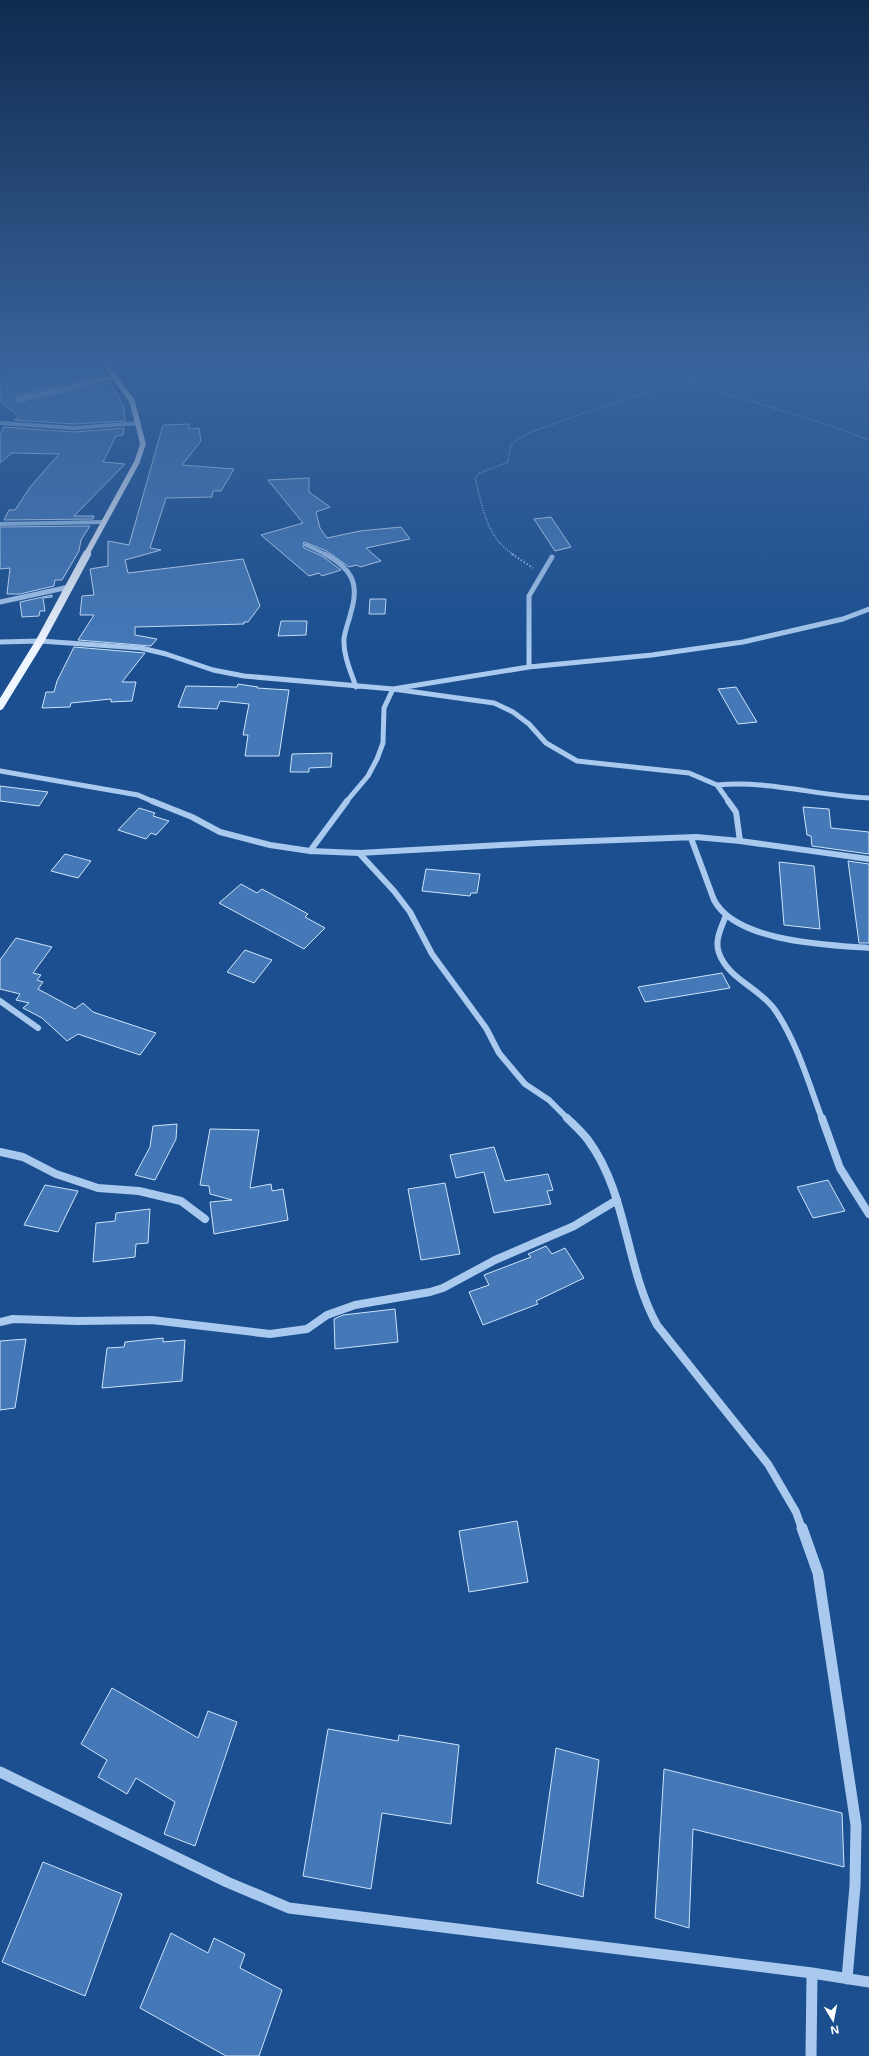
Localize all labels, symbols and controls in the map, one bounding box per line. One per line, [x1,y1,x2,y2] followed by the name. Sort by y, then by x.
[813,2000,853,2040] north arrow
[829,2022,841,2039] text: N

